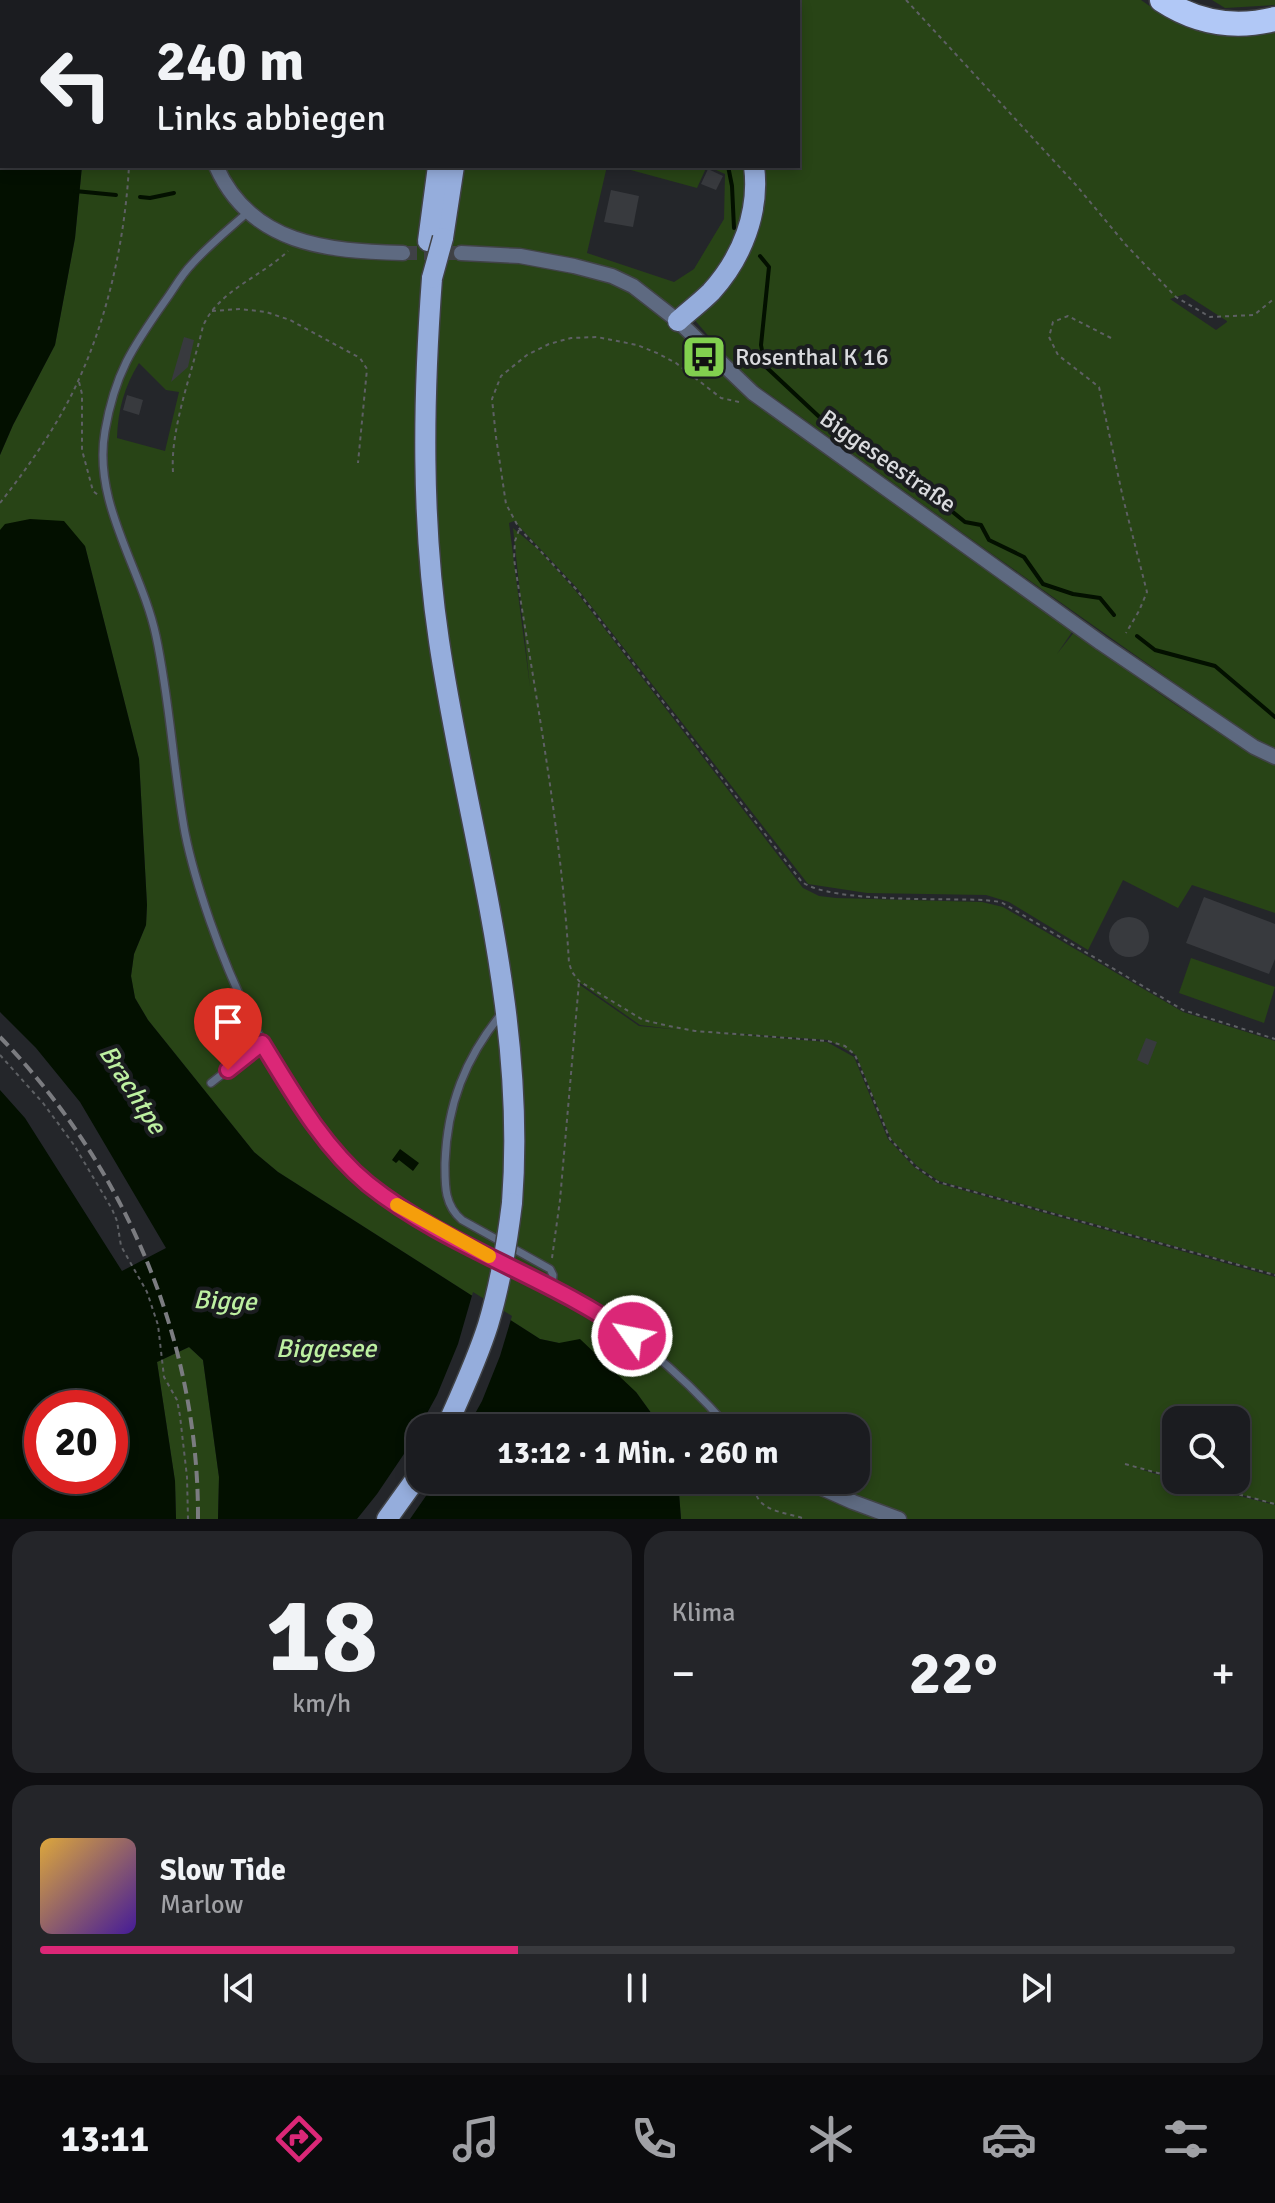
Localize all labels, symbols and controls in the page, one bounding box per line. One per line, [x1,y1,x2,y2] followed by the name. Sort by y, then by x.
[156,27,304,96] text: 240 m
[24,32,128,136] icon: left
[156,96,386,141] text: Links abbiegen
[680,333,728,381] bus stop icon: Rosenthal K 16
[735,342,889,372] place label: Rosenthal K 16
[814,403,962,519] street label: Biggeseestraße
[194,988,262,1070] pin
[206,1000,250,1044] icon: arrive
[91,1039,174,1142] water label: Brachtpe
[193,1284,259,1318] water label: Bigge
[590,1294,674,1378] position arrow
[276,1333,378,1365] water label: Biggesee
[24,1390,128,1494] speed limit sign: 20
[1162,1406,1250,1494] map controls
[1162,1406,1250,1494] button: search
[497,1435,779,1472] text: 13:12 · 1 Min. · 260 m
[266,1572,378,1700] text: 18
[672,1597,735,1629] text: Klima
[909,1637,998,1711] text: 22°
[672,1647,695,1701] text: −
[1211,1647,1235,1701] text: +
[292,1688,351,1720] text: km/h
[160,1852,286,1889] text: Slow Tide
[160,1889,243,1921] text: Marlow
[217,1966,261,2010] icon: previous
[615,1966,659,2010] icon: pause
[1014,1966,1058,2010] icon: next
[271,2111,327,2167] icon: directions
[448,2111,504,2167] icon: music
[626,2111,682,2167] icon: phone
[803,2111,859,2167] icon: climate
[981,2111,1037,2167] icon: car
[1158,2111,1214,2167] icon: filters
[61,2117,149,2162] text: 13:11

